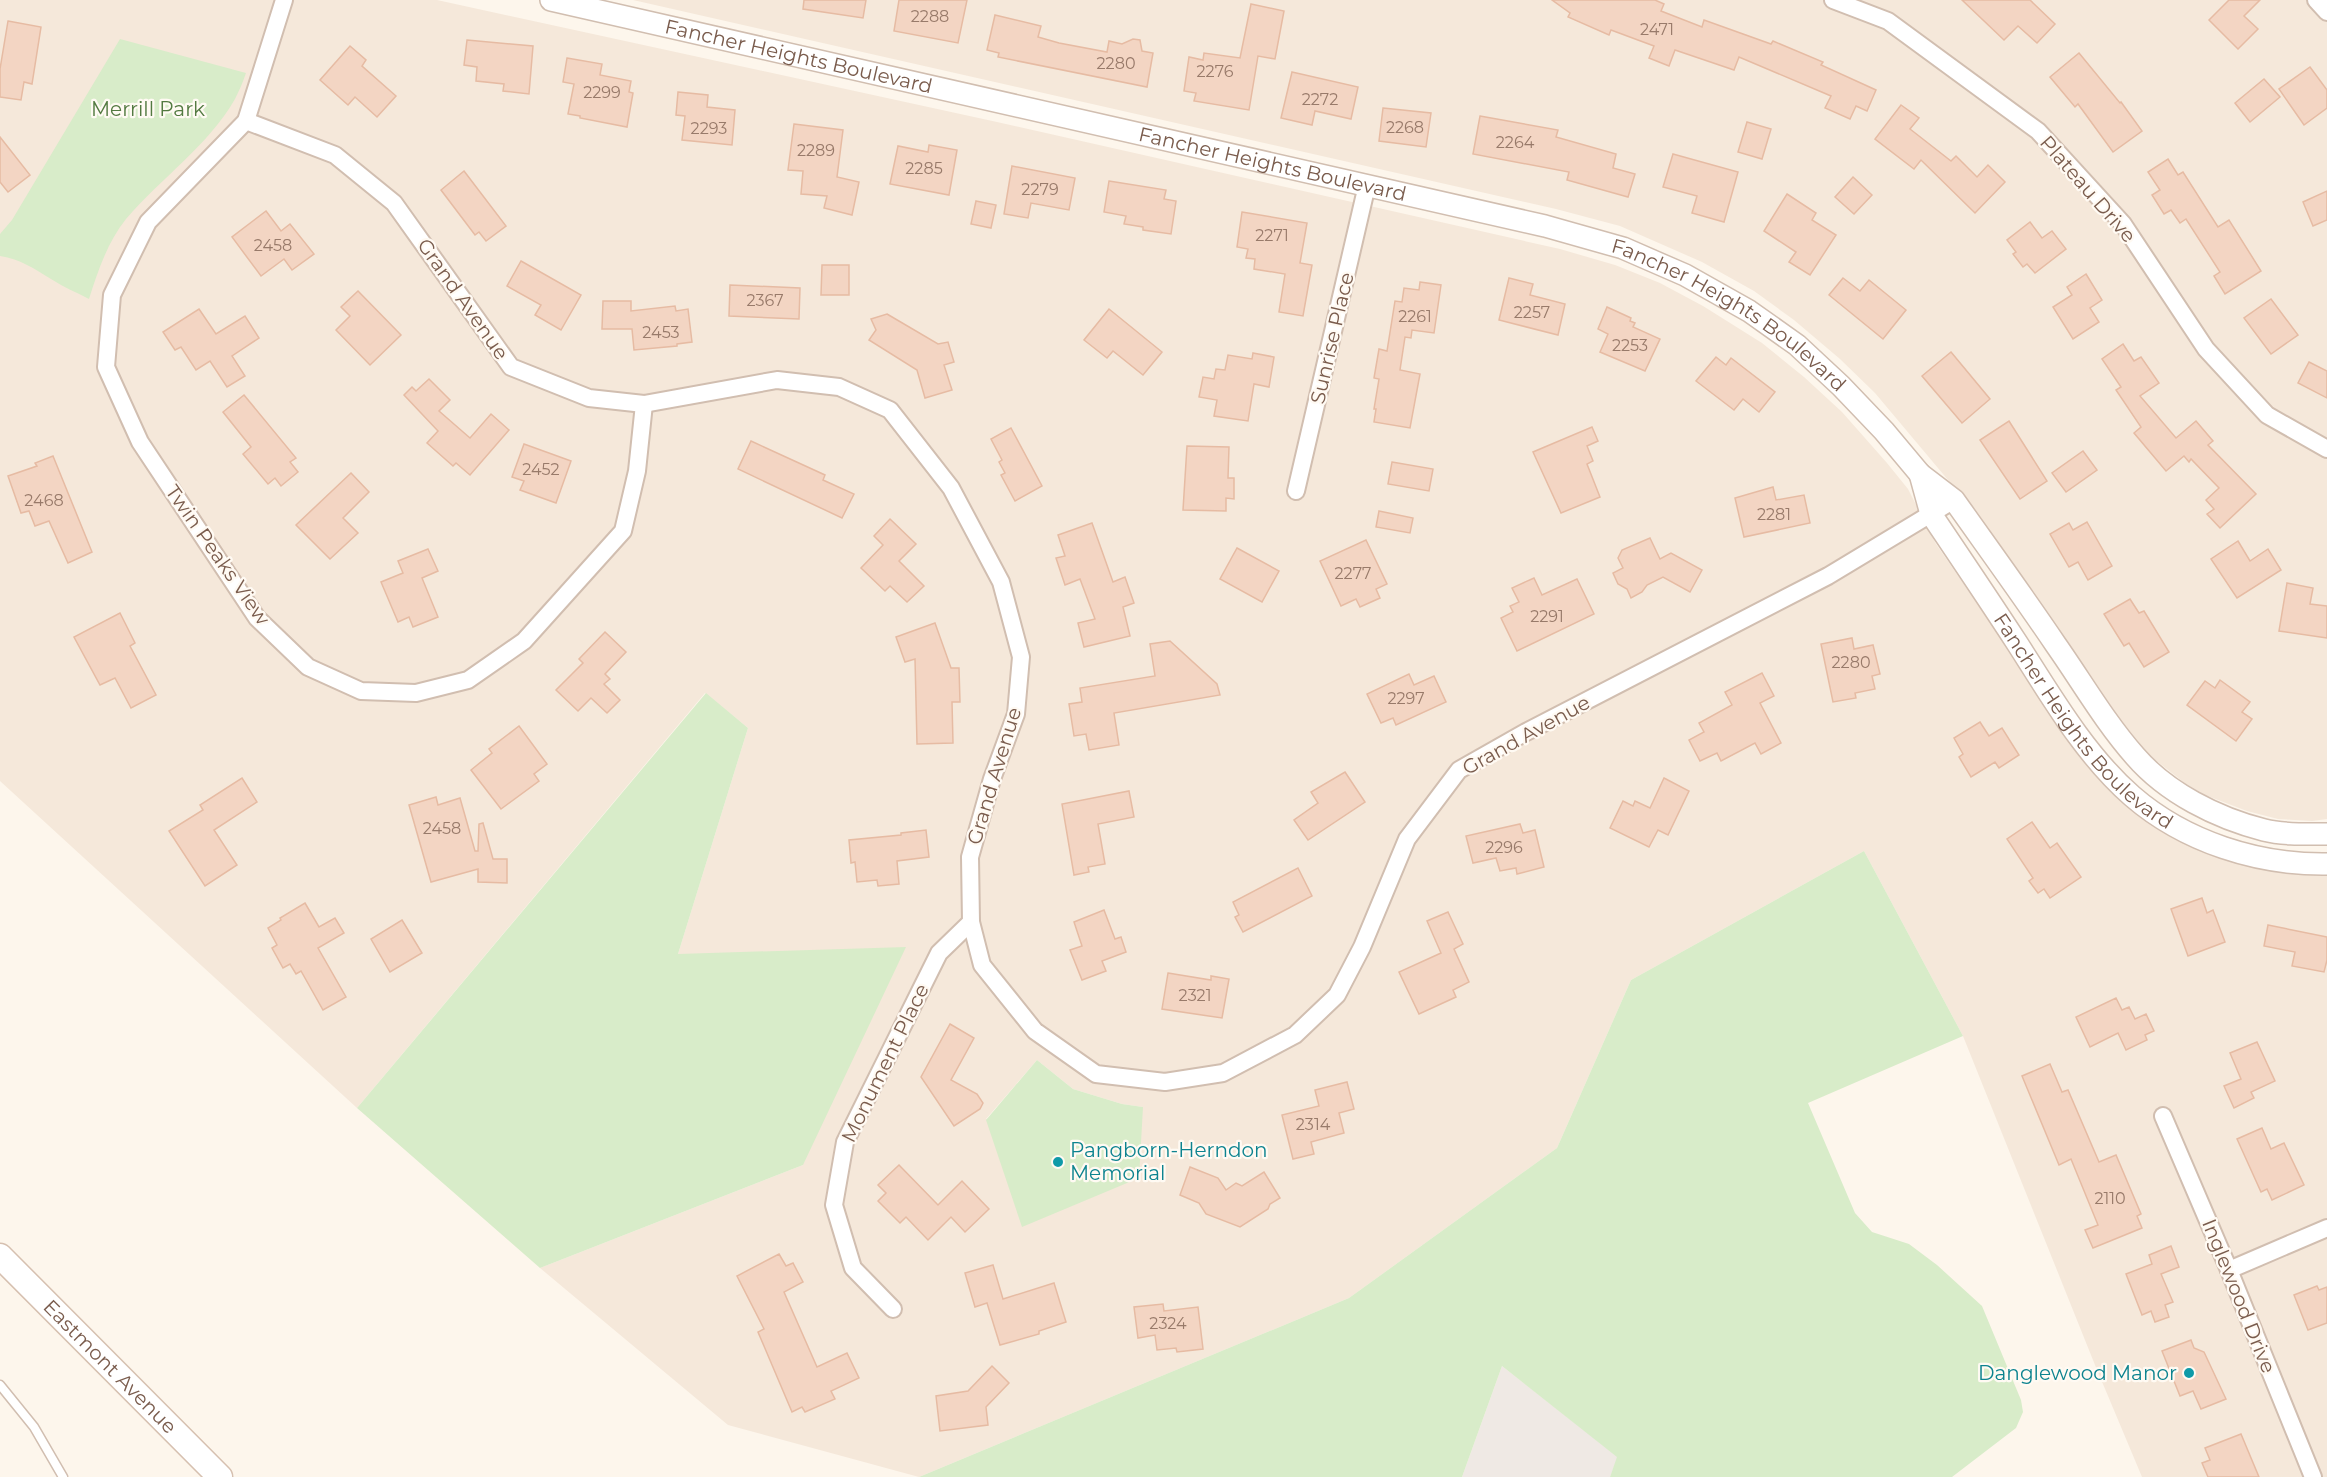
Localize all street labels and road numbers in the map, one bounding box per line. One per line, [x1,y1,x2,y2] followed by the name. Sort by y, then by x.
[663,14,935,98] street label: Fancher Heights Boulevard
[1136,122,1409,206] street label: Fancher Heights Boulevard
[2035,131,2141,247] street label: Plateau Drive
[1609,233,1851,396] street label: Fancher Heights Boulevard
[412,234,514,364] street label: Grand Avenue
[1305,270,1359,406] street label: Sunrise Place
[161,480,275,630] street label: Twin Peaks View
[1989,609,2177,834] street label: Fancher Heights Boulevard
[1458,690,1594,780] street label: Grand Avenue
[962,704,1026,848] street label: Grand Avenue
[836,980,934,1146] street label: Monument Place
[2197,1215,2281,1377] street label: Inglewood Drive
[38,1295,182,1439] street label: Eastmont Avenue

